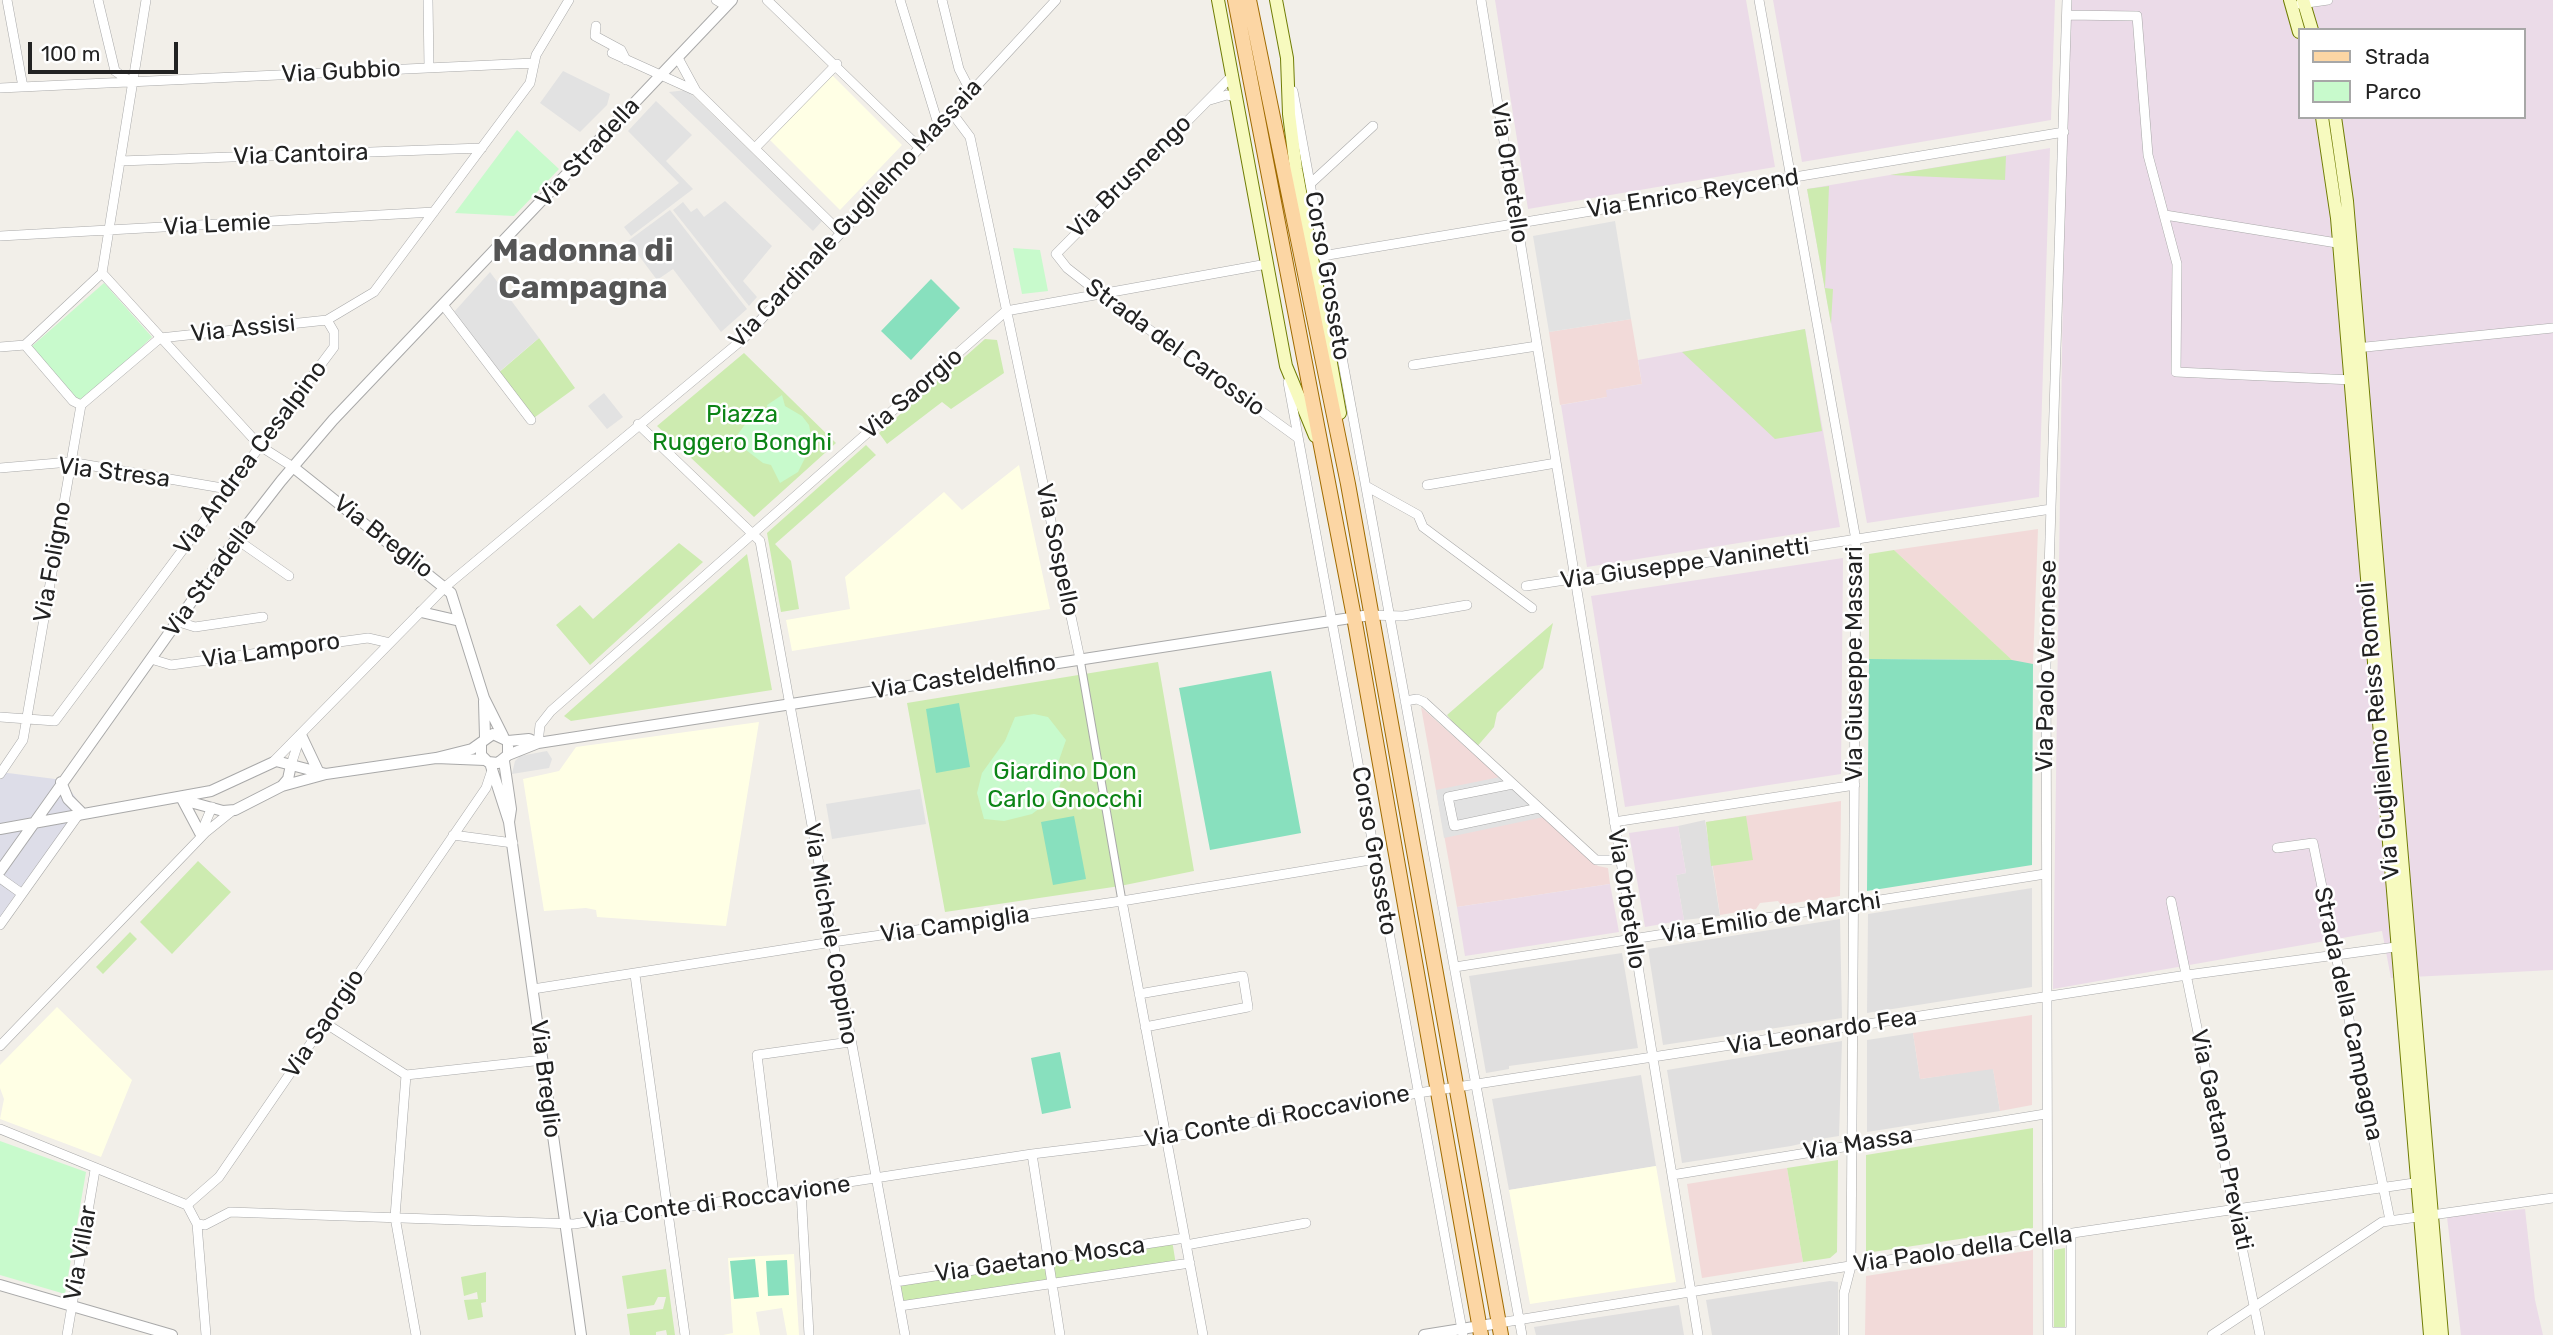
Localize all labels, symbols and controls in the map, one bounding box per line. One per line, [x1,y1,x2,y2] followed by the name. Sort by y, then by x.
[32,28,182,72] scale bar
[2298,28,2525,119] legend
[41,41,100,66] text: 100 m
[2365,44,2430,69] text: Strada
[281,54,401,90] street label: Via Gubbio
[723,73,989,355] street label: Via Cardinale Guglielmo Massaia
[2365,79,2421,104] text: Parco
[530,92,646,214] street label: Via Stradella
[1484,101,1534,245] street label: Via Orbetello
[1062,109,1198,245] street label: Via Brusnengo
[233,138,369,172] street label: Via Cantoira
[1585,163,1801,225] street label: Via Enrico Reycend
[1298,189,1356,363] street label: Corso Grosseto
[162,208,272,242] street label: Via Lemie
[492,233,674,308] district label: Madonna di Campagna
[1079,273,1271,423] street label: Strada del Carossio
[189,309,297,349] street label: Via Assisi
[855,342,969,446] street label: Via Saorgio
[168,355,334,561] street label: Via Andrea Cesalpino
[652,401,832,457] park label: Piazza Ruggero Bonghi
[56,452,172,494] street label: Via Stresa
[1029,481,1085,619] street label: Via Sospello
[327,489,439,585] street label: Via Breglio
[28,499,78,625] street label: Via Foligno
[157,513,263,643] street label: Via Stradella
[1559,532,1811,596] street label: Via Giuseppe Vaninetti
[1841,546,1869,782] street label: Via Giuseppe Massari
[2031,560,2063,772] street label: Via Paolo Veronese
[2352,581,2406,881] street label: Via Guglielmo Reiss Romoli
[200,627,342,675] street label: Via Lamporo
[870,648,1058,706] street label: Via Casteldelfino
[987,758,1143,814] park label: Giardino Don Carlo Gnocchi
[1345,764,1403,938] street label: Corso Grosseto
[796,821,864,1047] street label: Via Michele Coppino
[1601,827,1651,971] street label: Via Orbetello
[2307,885,2389,1143] street label: Strada della Campagna
[1659,886,1883,950] street label: Via Emilio de Marchi
[878,900,1032,950] street label: Via Campiglia
[277,964,371,1084] street label: Via Saorgio
[1725,1003,1919,1061] street label: Via Leonardo Fea
[523,1018,567,1140] street label: Via Breglio
[2184,1027,2258,1253] street label: Via Gaetano Previati
[1142,1079,1412,1155] street label: Via Conte di Roccavione
[1801,1121,1915,1167] street label: Via Massa
[582,1170,852,1236] street label: Via Conte di Roccavione
[58,1203,104,1303] street label: Via Villar
[1852,1220,2074,1280] street label: Via Paolo della Cella
[933,1231,1147,1289] street label: Via Gaetano Mosca

